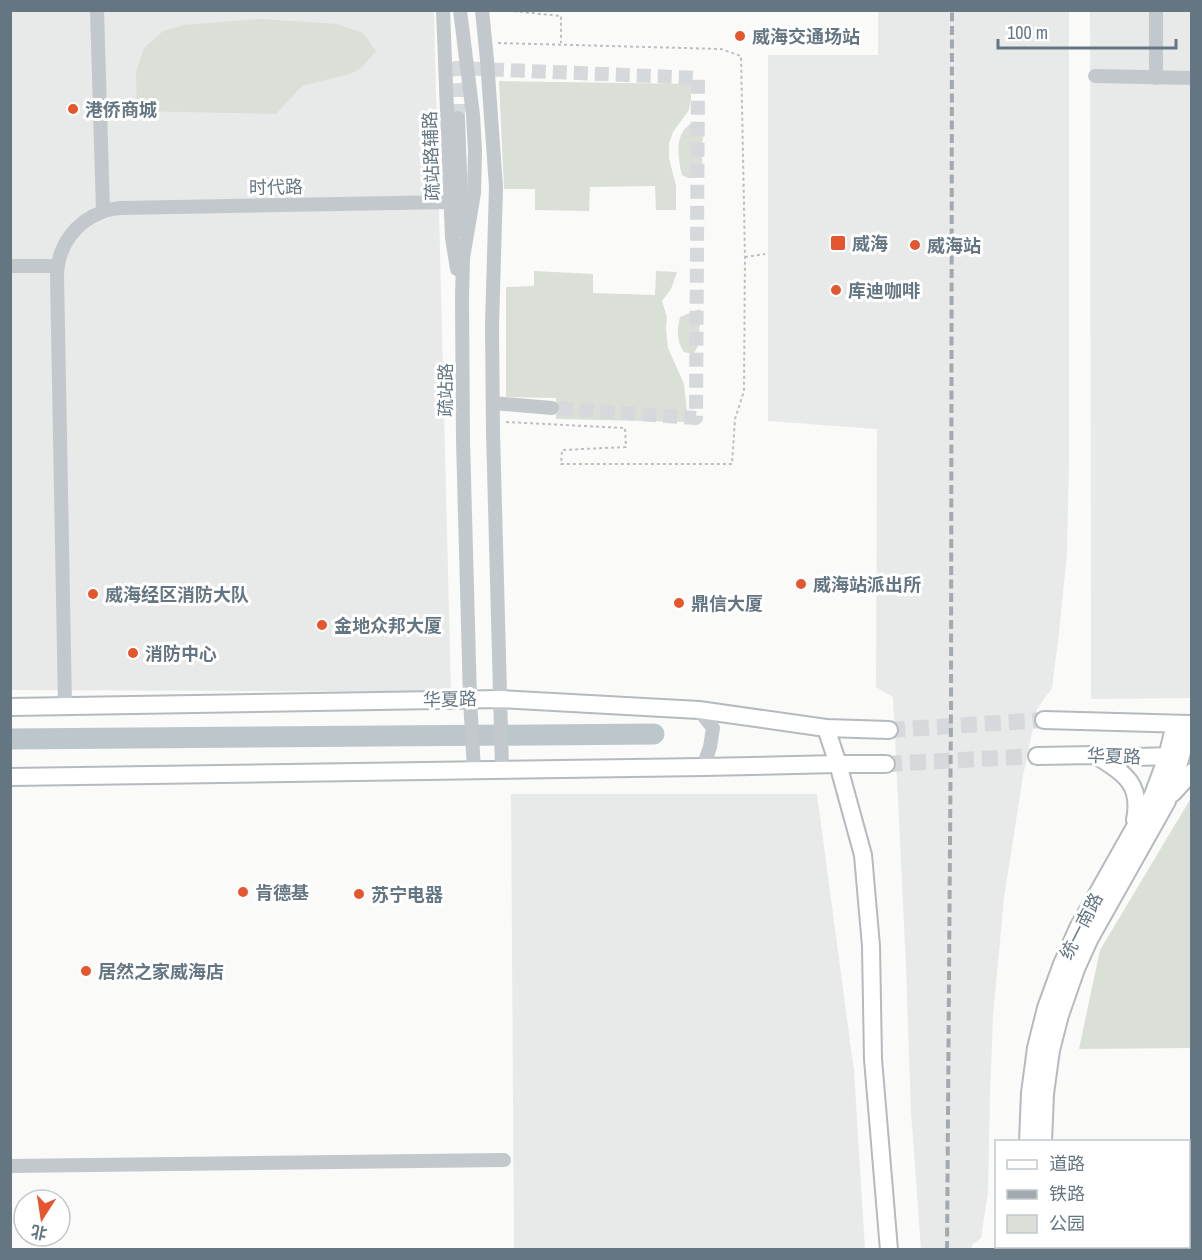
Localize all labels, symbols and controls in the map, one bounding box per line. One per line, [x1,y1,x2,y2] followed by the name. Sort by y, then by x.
[998,12,1176,50] scale bar
[1007,20,1048,45] text: 100 m
[752,24,860,49] place label: 威海交通场站
[733,29,747,43] marker: 威海交通场站
[85,97,157,122] place label: 港侨商城
[66,102,80,116] marker: 港侨商城
[417,111,445,201] street label: 疏站路辅路
[249,174,303,200] street label: 时代路
[852,231,888,256] place label: 威海
[927,233,981,258] place label: 威海站
[829,234,847,252] marker: 威海
[908,238,922,252] marker: 威海站
[848,278,920,303] place label: 库迪咖啡
[829,283,843,297] marker: 库迪咖啡
[433,363,458,417] street label: 疏站路
[813,572,921,597] place label: 威海站派出所
[794,577,808,591] marker: 威海站派出所
[105,582,249,607] place label: 威海经区消防大队
[86,587,100,601] marker: 威海经区消防大队
[691,591,763,616] place label: 鼎信大厦
[672,596,686,610] marker: 鼎信大厦
[334,613,442,638] place label: 金地众邦大厦
[315,618,329,632] marker: 金地众邦大厦
[145,641,217,666] place label: 消防中心
[126,646,140,660] marker: 消防中心
[423,686,477,712] street label: 华夏路
[1087,743,1141,769] street label: 华夏路
[255,880,309,905] place label: 肯德基
[371,882,443,907] place label: 苏宁电器
[236,885,250,899] marker: 肯德基
[352,887,366,901] marker: 苏宁电器
[1054,888,1108,964] street label: 统一南路
[98,959,224,984] place label: 居然之家威海店
[79,964,93,978] marker: 居然之家威海店
[995,1140,1190,1248] legend
[1049,1151,1085,1176] text: 道路
[1049,1181,1085,1206] text: 铁路
[12,1188,72,1248] north arrow
[1049,1211,1085,1236] text: 公园
[29,1220,49,1245] text: 北

